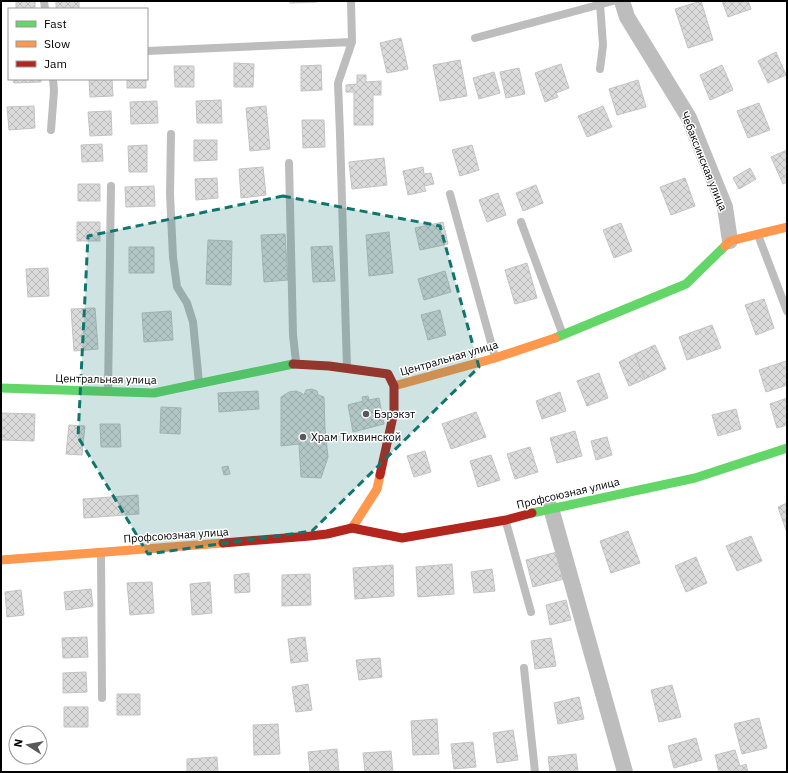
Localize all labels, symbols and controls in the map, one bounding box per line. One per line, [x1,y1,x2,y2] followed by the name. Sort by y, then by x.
[8,8,148,80] legend
[44,16,67,31] text: Fast
[44,36,70,51] text: Slow
[44,56,67,71] text: Jam
[678,109,730,213] street label: Чебаксинская улица
[398,337,500,379] street label: Центральная улица
[55,371,157,387] street label: Центральная улица
[374,407,415,421] place label: Бэрэкэт
[361,409,371,419] marker: Бэрэкэт
[311,430,401,444] place label: Храм Тихвинской
[298,432,308,442] marker: Храм Тихвинской
[515,474,621,512] street label: Профсоюзная улица
[123,524,229,546] street label: Профсоюзная улица
[8,725,48,765] north arrow
[11,738,26,748] text: N

